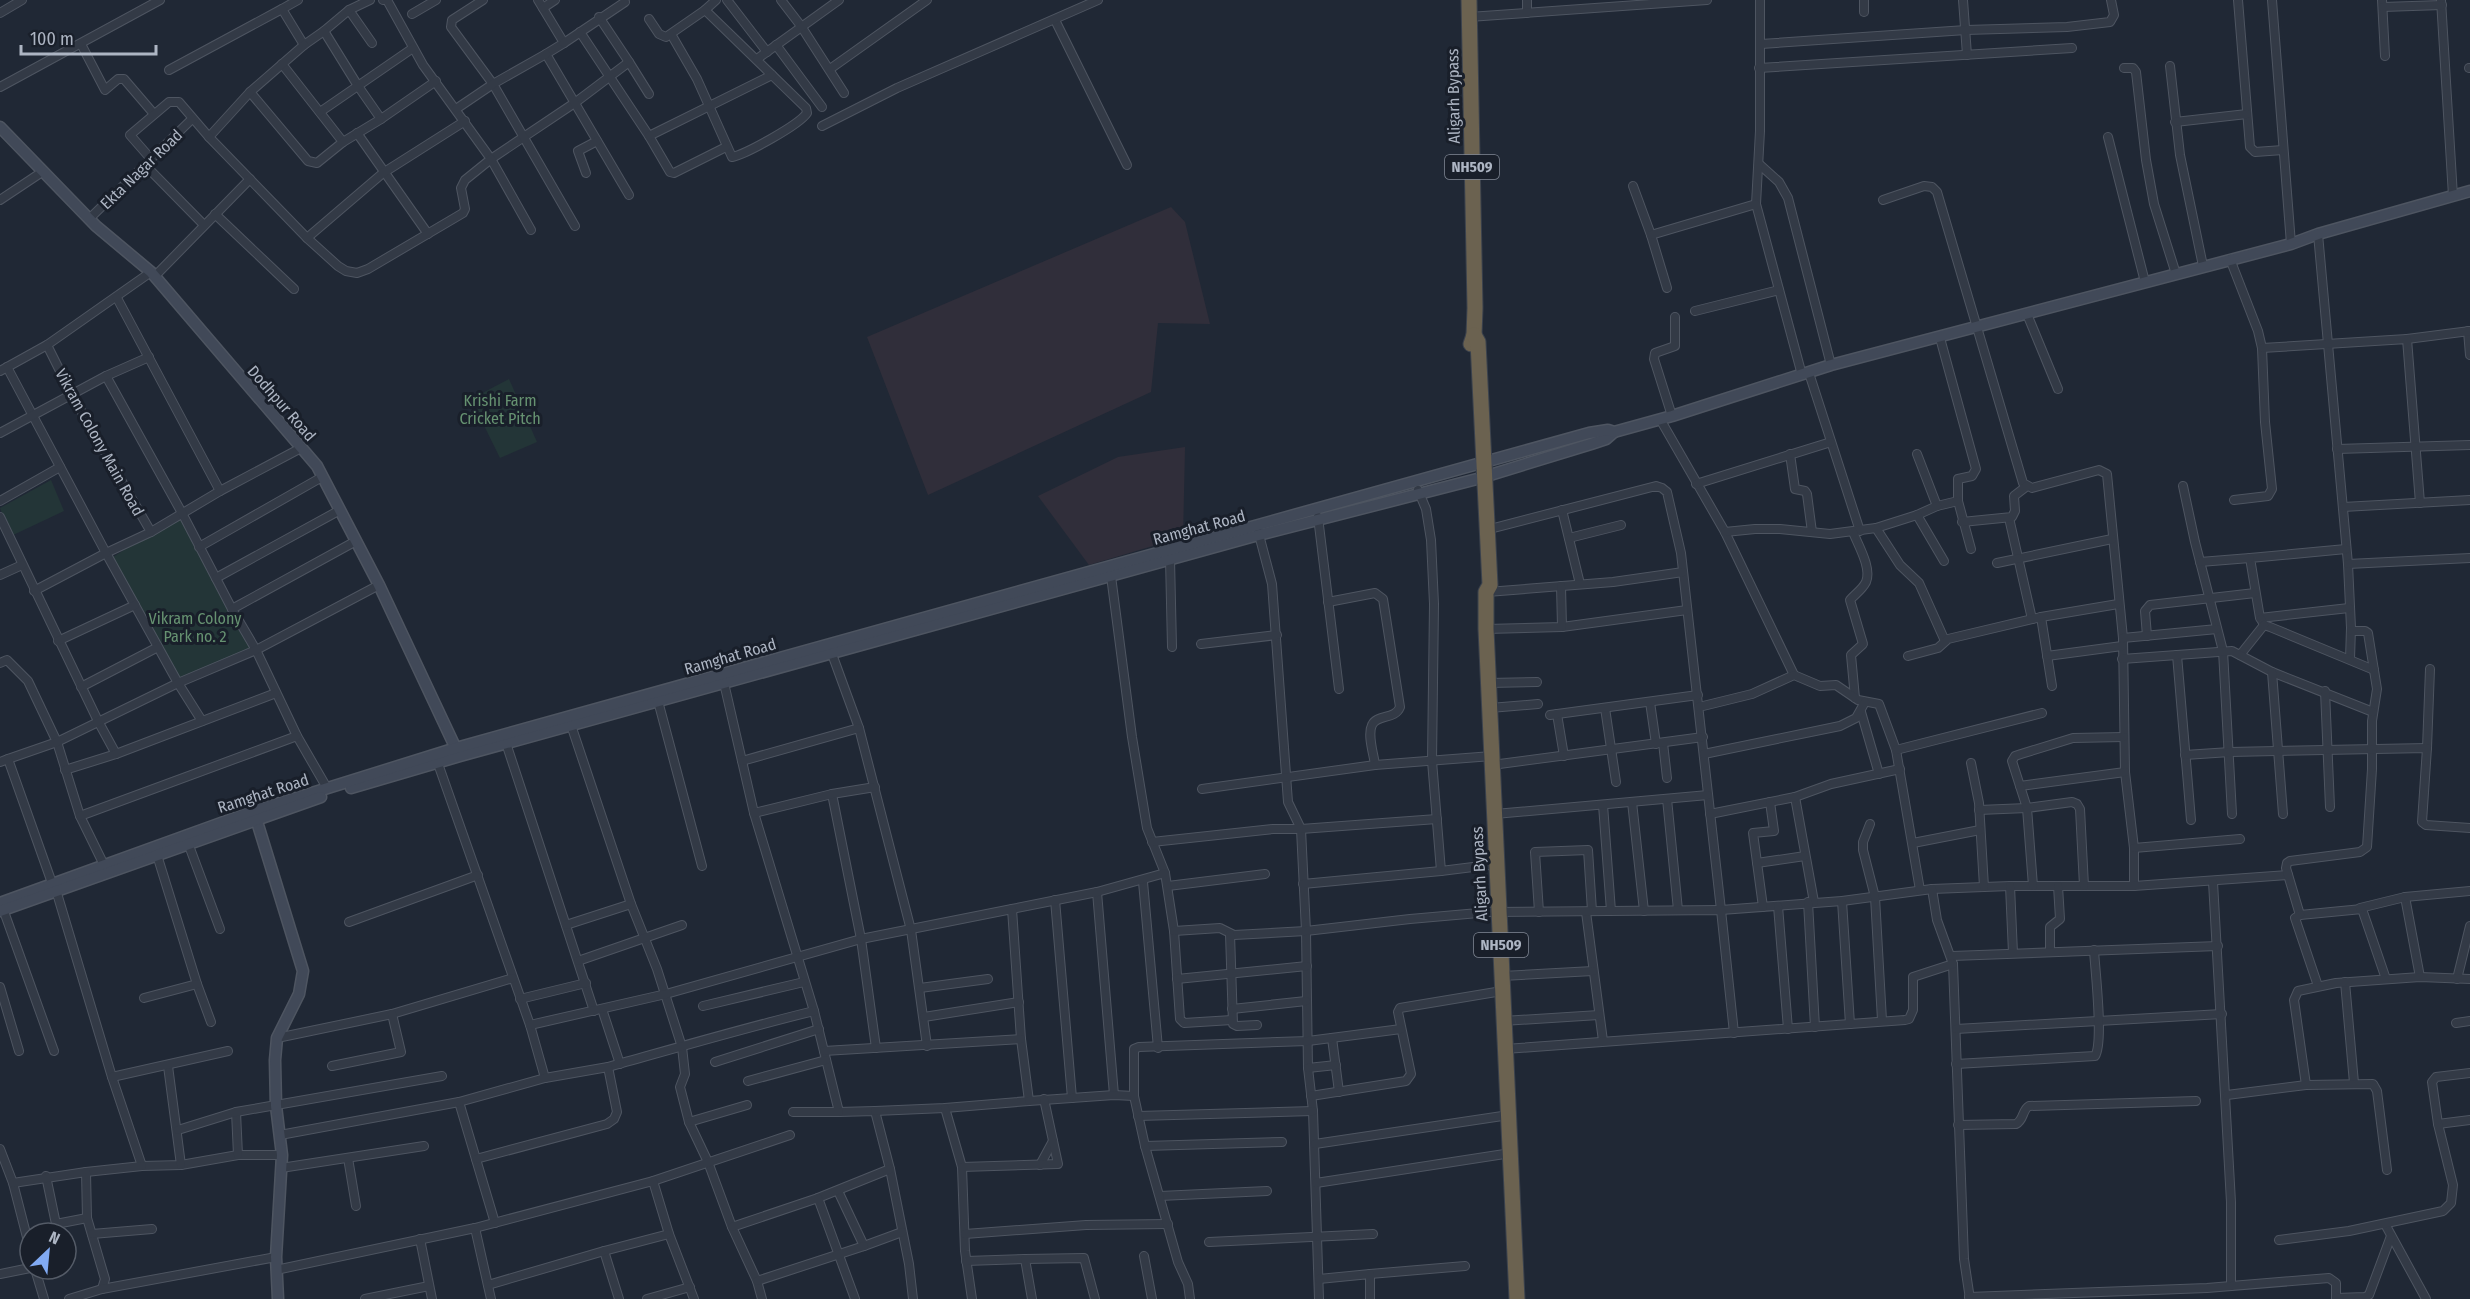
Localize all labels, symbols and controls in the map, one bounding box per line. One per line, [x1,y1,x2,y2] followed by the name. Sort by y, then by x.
[21,18,156,56] scale bar
[30,28,74,50] text: 100 m
[1443,48,1464,144] street label: Aligarh Bypass
[96,125,186,213] street label: Ekta Nagar Road
[1445,155,1499,179] road number: NH509
[244,362,320,445] street label: Dodhpur Road
[51,365,148,519] street label: Vikram Colony Main Road
[459,391,541,428] park label: Krishi Farm Cricket Pitch
[1151,506,1247,549] street label: Ramghat Road
[149,609,242,646] park label: Vikram Colony Park no. 2
[682,634,778,679] street label: Ramghat Road
[215,770,311,817] street label: Ramghat Road
[1468,826,1491,922] street label: Aligarh Bypass
[1474,933,1528,957] road number: NH509
[18,1221,78,1281] north arrow
[46,1227,63,1249] text: N

